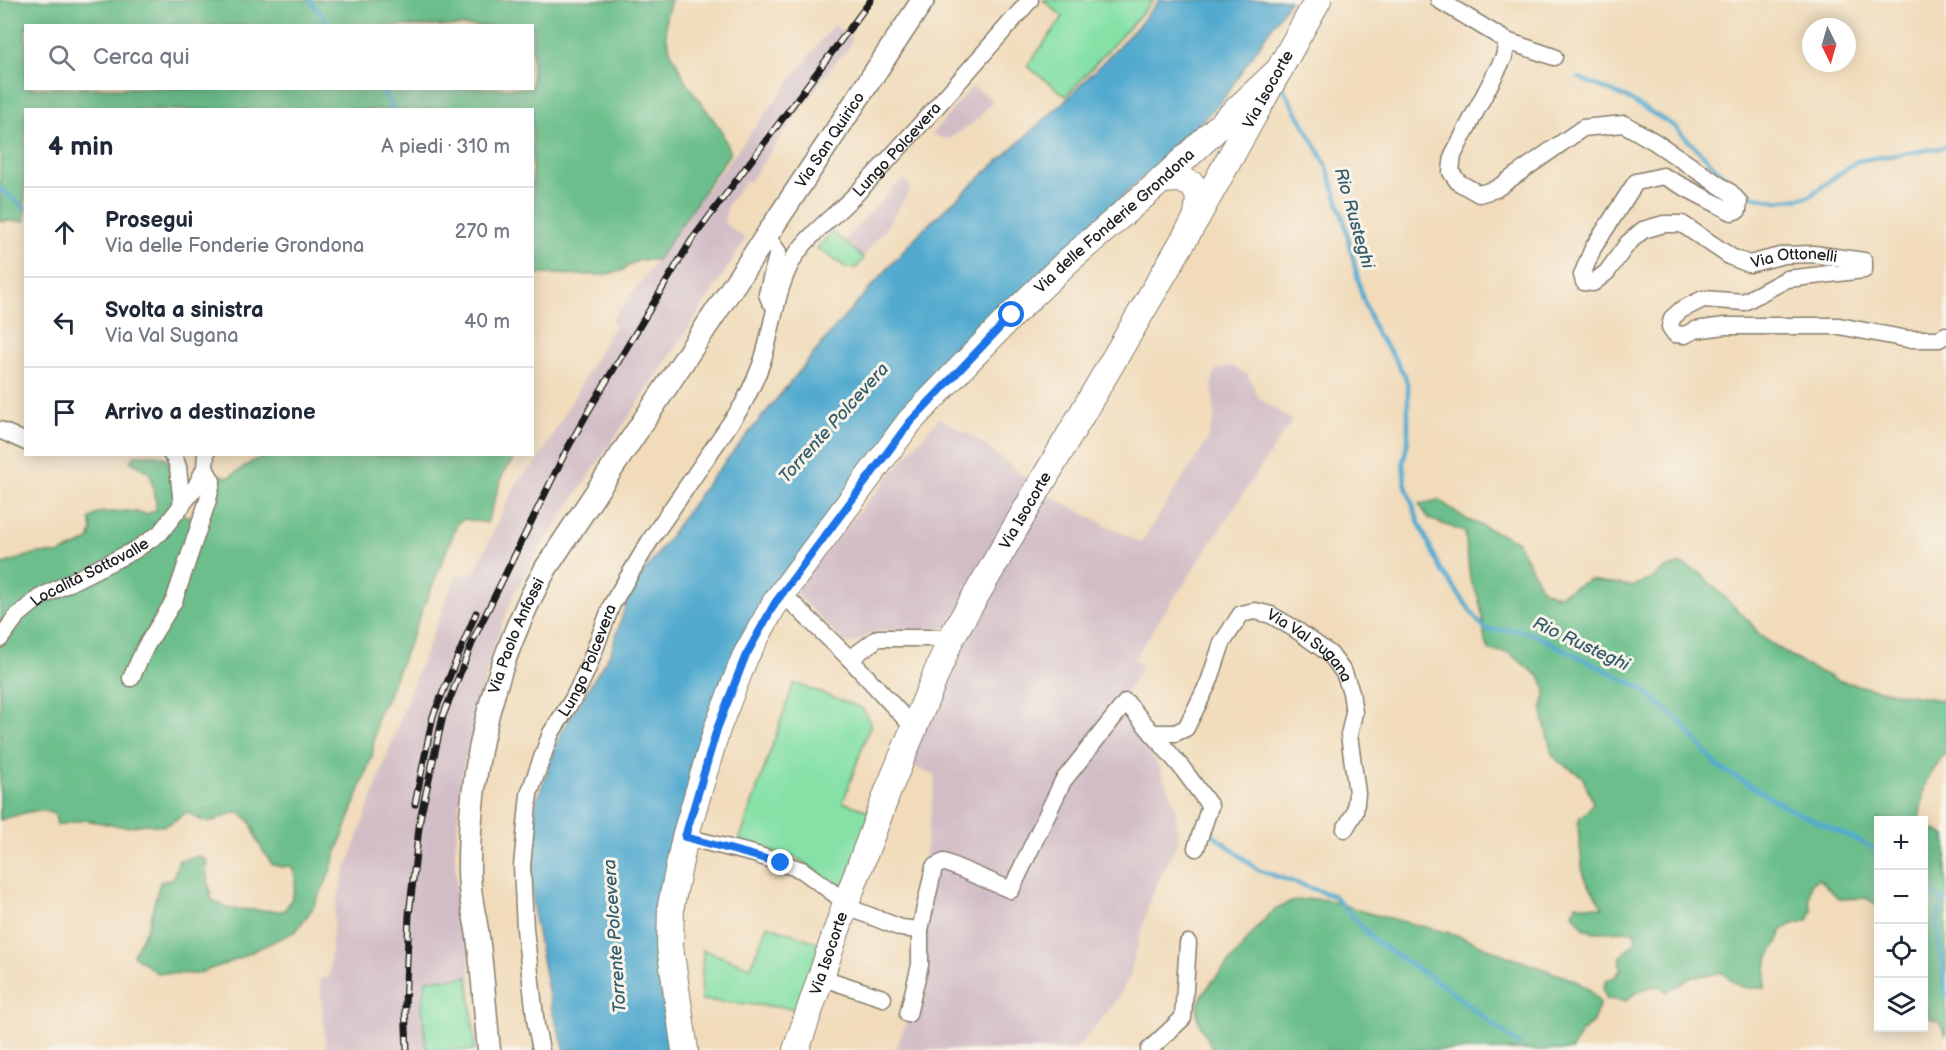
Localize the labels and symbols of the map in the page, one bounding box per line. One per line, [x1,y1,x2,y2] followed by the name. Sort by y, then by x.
[1802,18,1856,72] north arrow
[1239,47,1298,132] street label: Via Isocorte
[791,88,869,192] street label: Via San Quirico
[849,99,945,201] street label: Lungo Polcevera
[1031,145,1198,297] street label: Via delle Fonderie Grondona
[1330,165,1379,272] water label: Rio Rusteghi
[1749,244,1838,273] street label: Via Ottonelli
[998,301,1024,327] route start
[775,359,893,487] water label: Torrente Polcevera
[995,468,1056,553] street label: Via Isocorte
[27,534,153,611] street label: Località Sottovalle
[485,575,548,696] street label: Via Paolo Anfossi
[554,602,621,721] street label: Lungo Polcevera
[1263,605,1356,685] street label: Via Val Sugana
[1530,613,1633,676] water label: Rio Rusteghi
[767,849,793,875] route end
[599,858,631,1014] water label: Torrente Polcevera
[806,909,852,997] street label: Via Isocorte

